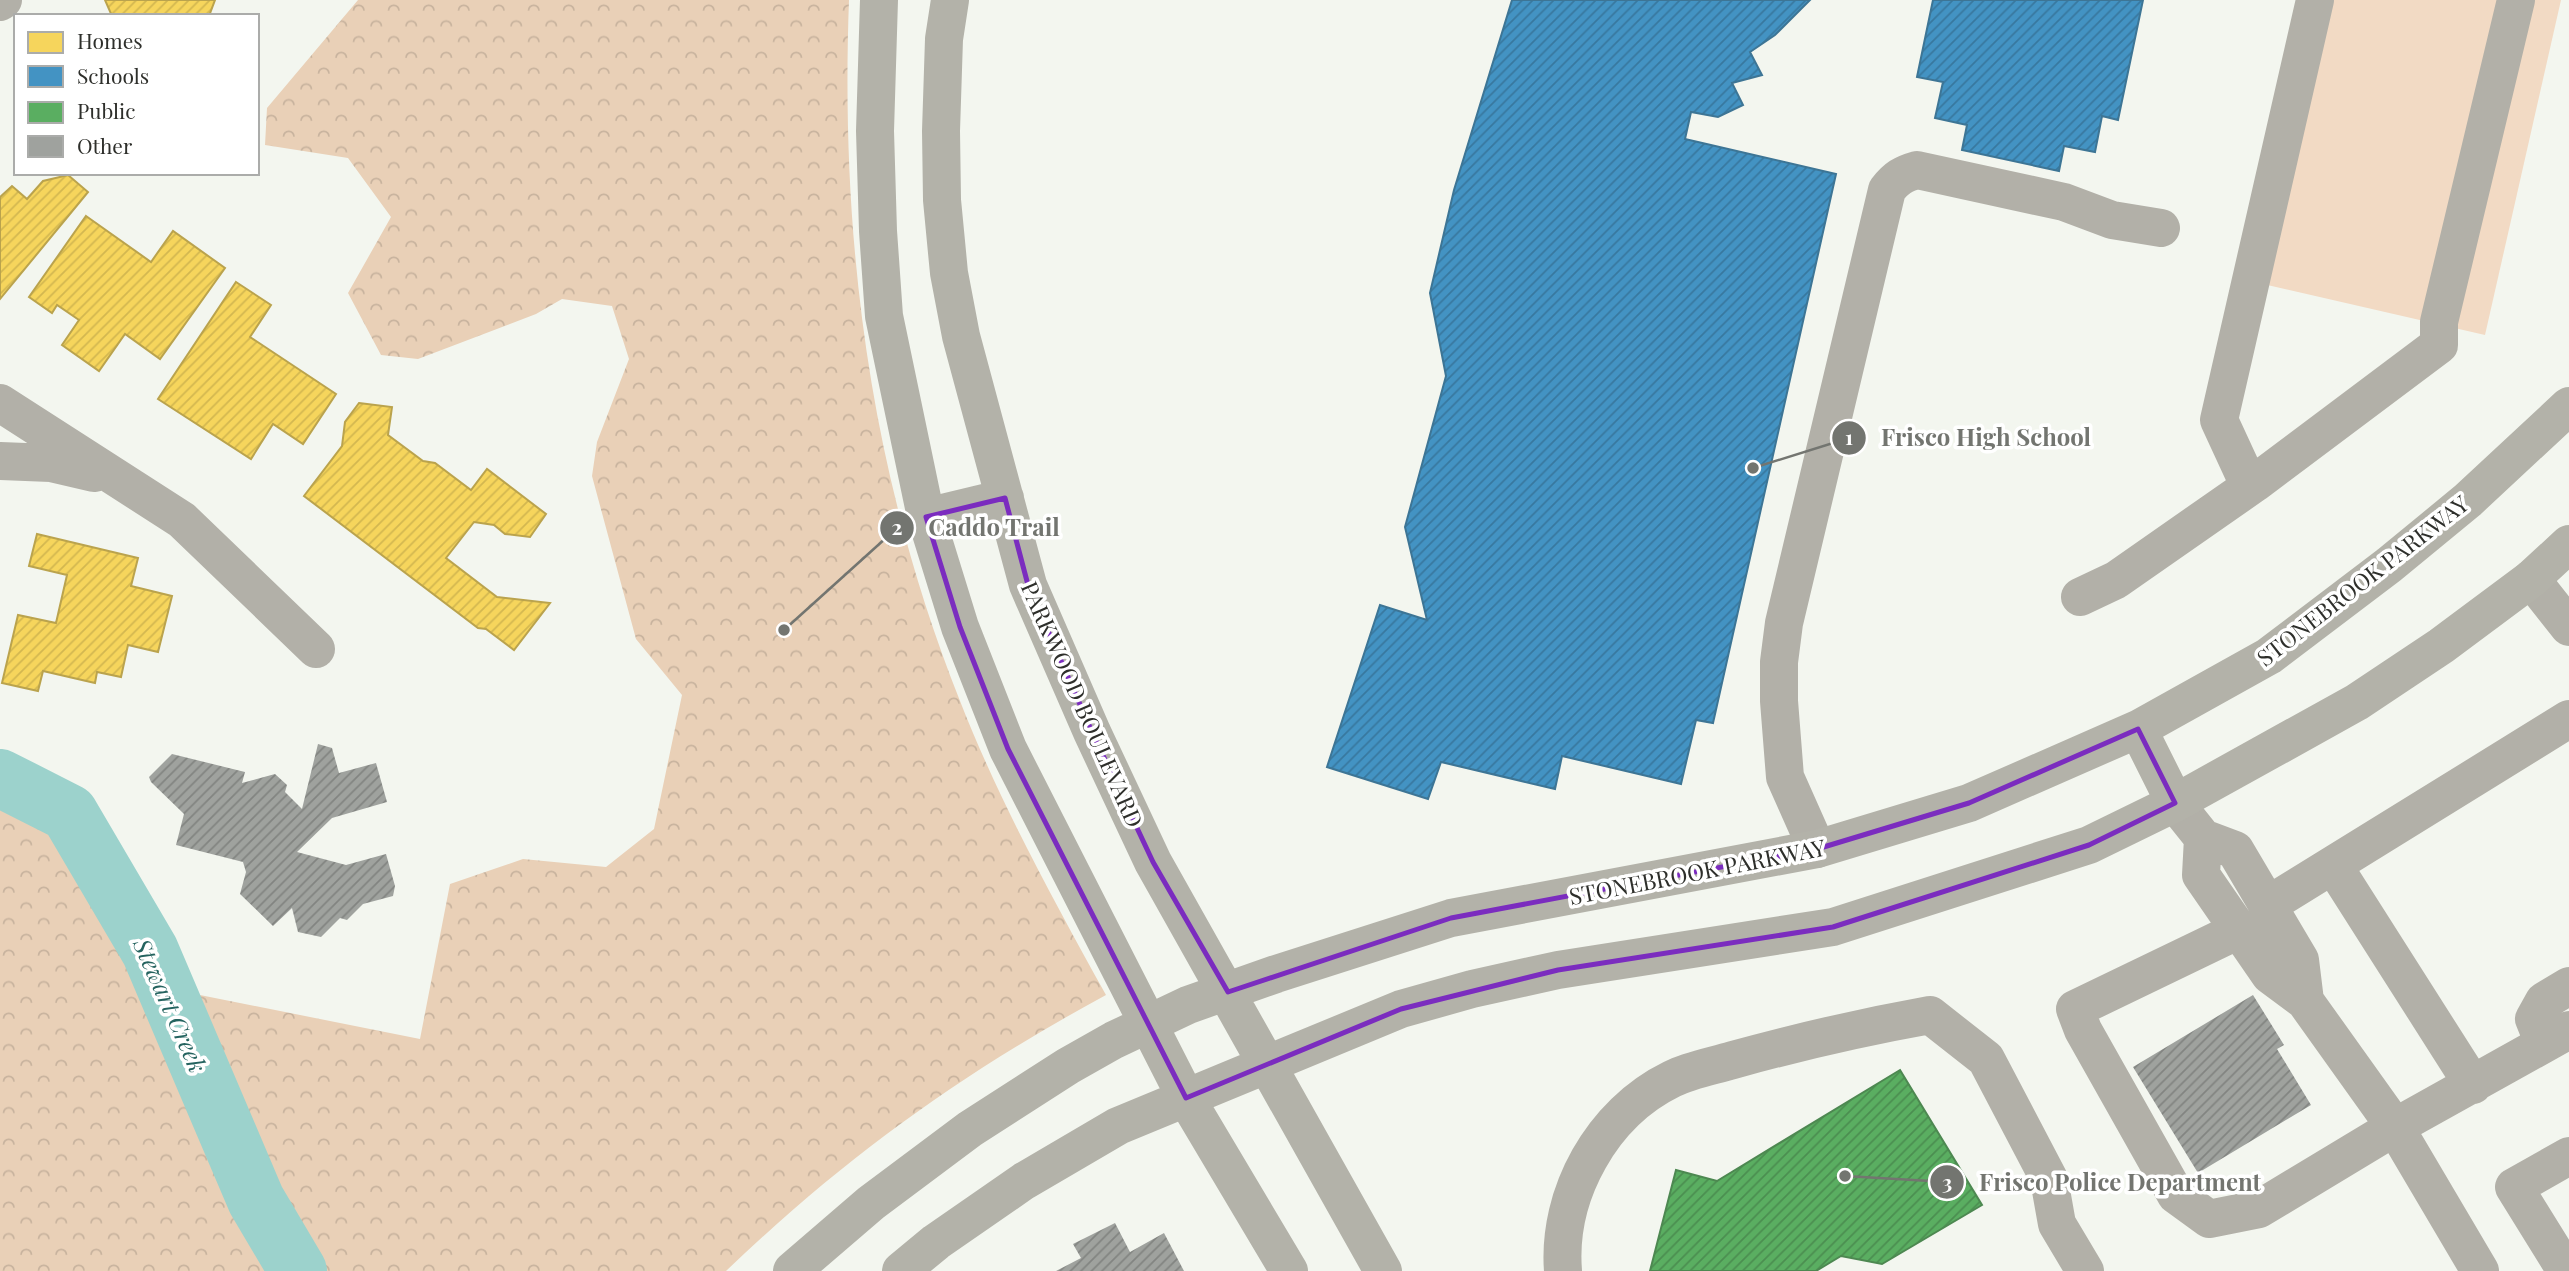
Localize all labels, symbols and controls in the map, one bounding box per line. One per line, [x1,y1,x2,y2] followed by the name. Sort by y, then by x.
[14,14,259,175] legend
[77,26,143,54] text: Homes
[77,61,149,89] text: Schools
[77,96,135,124] text: Public
[77,131,133,159] text: Other
[1832,415,2105,460] callout: Frisco High School
[1881,420,2092,452] text: Frisco High School
[1845,422,1853,450] text: 1
[2250,487,2475,672] street label: STONEBROOK PARKWAY
[879,506,1074,551] callout: Caddo Trail
[928,510,1060,542] text: Caddo Trail
[892,512,903,540] text: 2
[1015,576,1151,832] street label: PARKWOOD BOULEVARD
[1566,831,1828,911] street label: STONEBROOK PARKWAY
[127,932,215,1077] water label: Stewart Creek
[1930,1160,2275,1205] callout: Frisco Police Department
[1979,1165,2262,1197] text: Frisco Police Department
[1942,1167,1952,1195] text: 3

